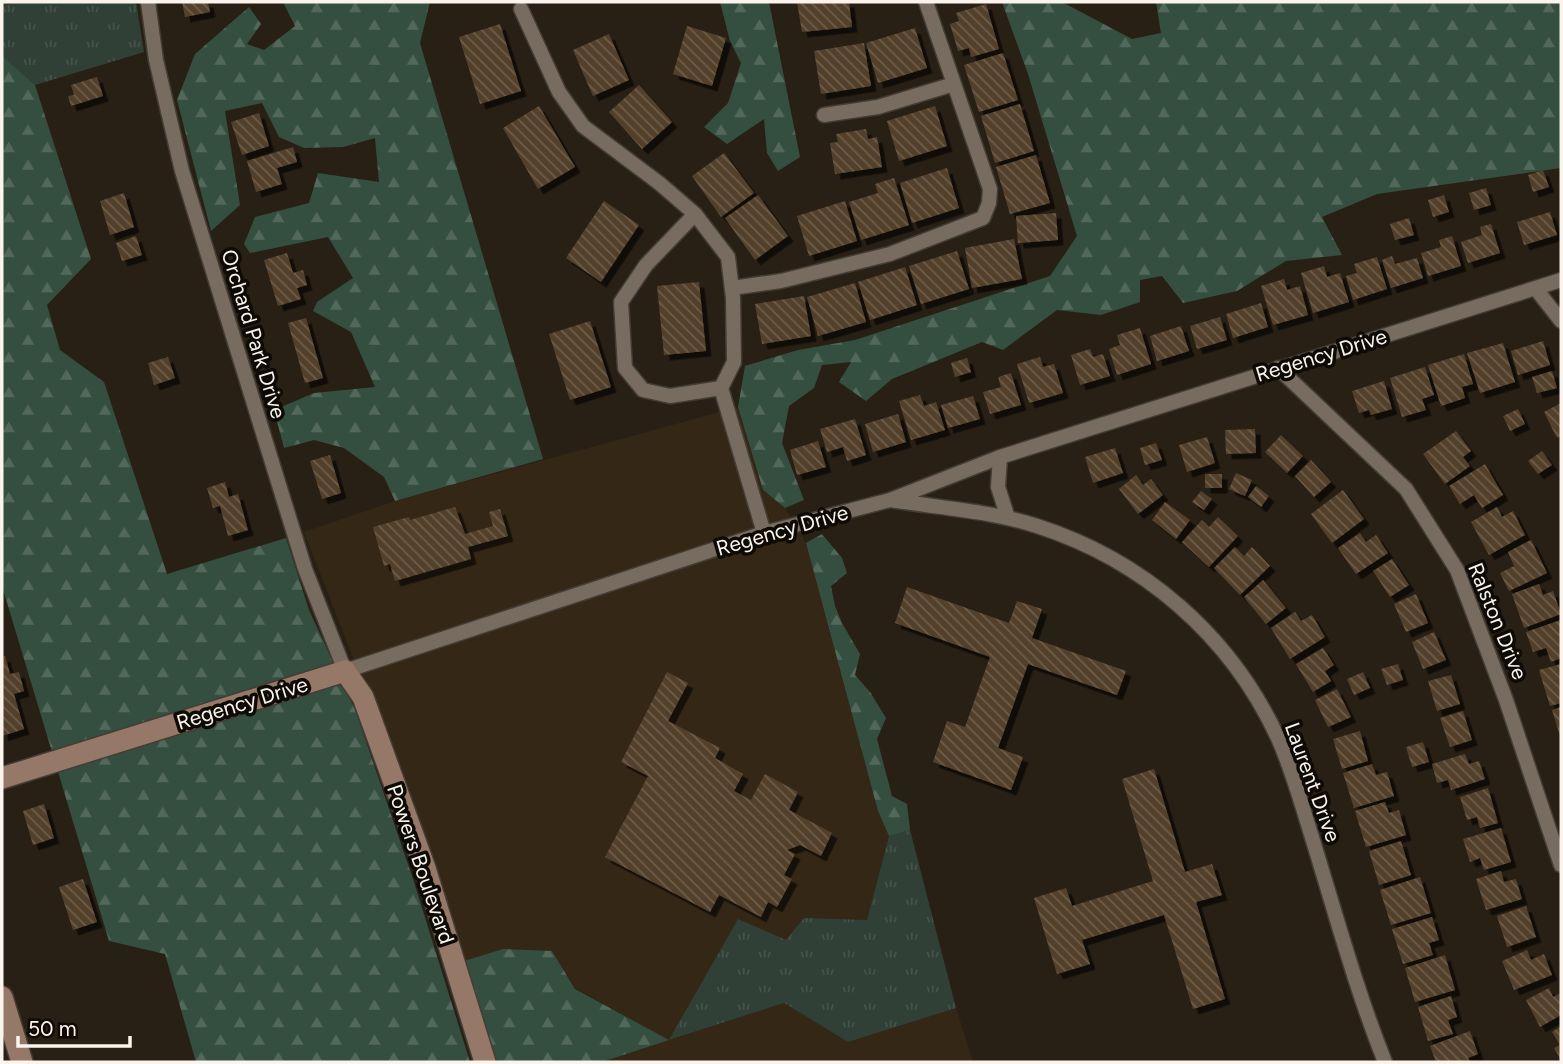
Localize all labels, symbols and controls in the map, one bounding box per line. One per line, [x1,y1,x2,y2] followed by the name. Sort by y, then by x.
[216,246,292,422] street label: Orchard Park Drive
[1252,323,1390,387] street label: Regency Drive
[713,499,851,561] street label: Regency Drive
[1463,559,1533,683] street label: Ralston Drive
[173,671,311,735] street label: Regency Drive
[1280,719,1346,845] street label: Laurent Drive
[382,781,460,947] street label: Powers Boulevard
[18,1004,130,1048] scale bar
[28,1016,77,1041] text: 50 m

